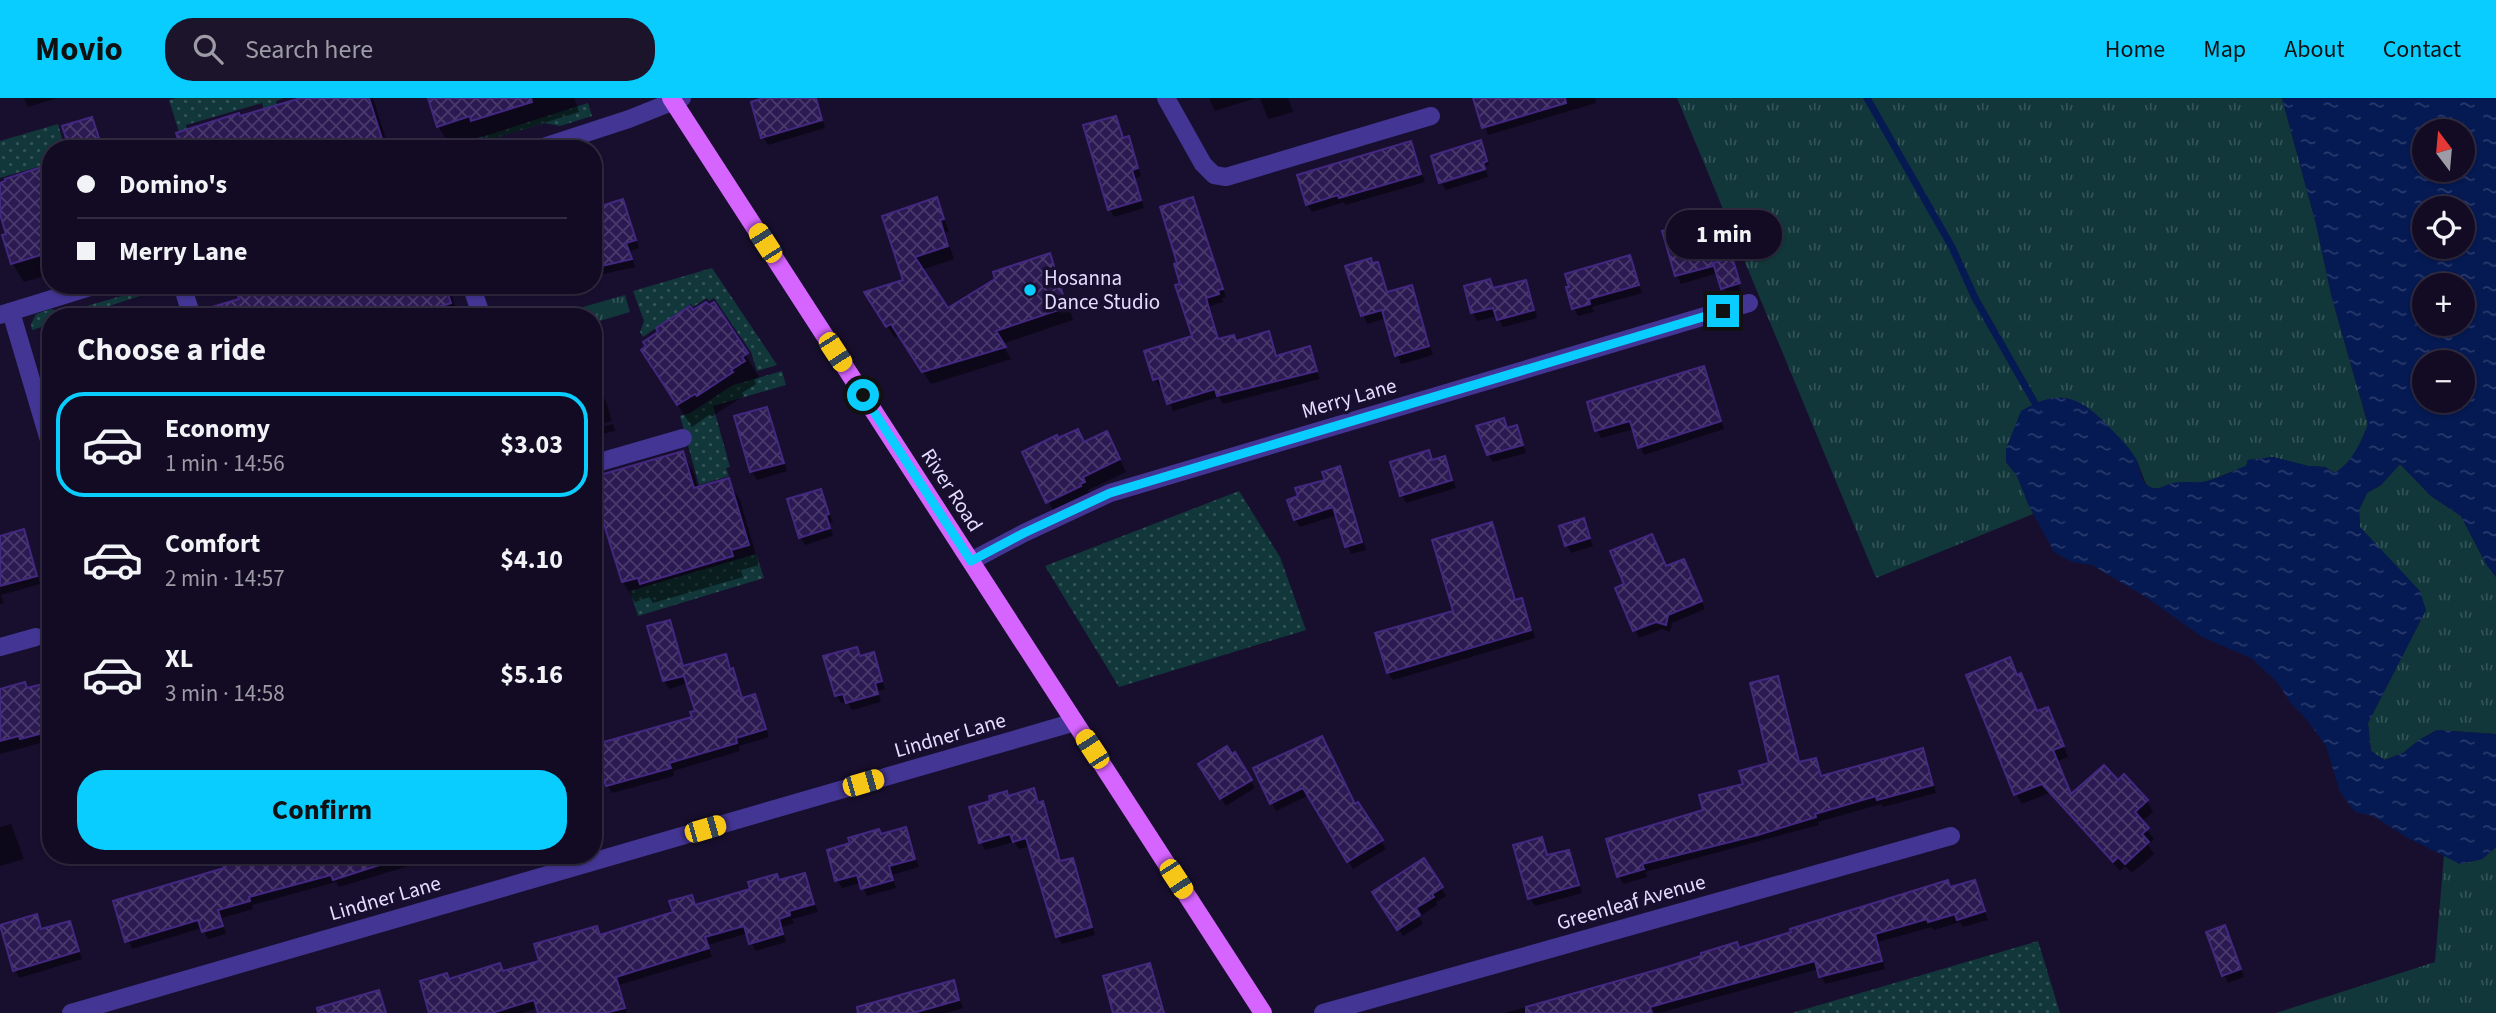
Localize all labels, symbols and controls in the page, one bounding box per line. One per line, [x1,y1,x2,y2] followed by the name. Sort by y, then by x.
[165,18,655,81] search box
[35,26,123,73] text: Movio
[189,30,227,68] icon: search
[245,31,373,68] text: Search here
[2105,32,2165,67] text: Home
[2203,32,2246,67] text: Map
[2284,32,2345,67] text: About
[2383,32,2461,67] text: Contact
[2412,119,2474,182] north arrow
[2412,119,2475,413] map controls
[119,166,227,203] text: Domino's
[2412,196,2475,259] button: locate
[1665,209,1781,258] callout: 1 min
[1696,218,1752,251] text: 1 min
[745,220,786,266] car
[119,233,247,270] text: Merry Lane
[1044,263,1160,317] place label: Hosanna Dance Studio
[2412,273,2475,336] button: +
[1022,282,1038,298] marker: Hosanna Dance Studio
[1707,295,1739,327] route end
[77,327,266,373] text: Choose a ride
[815,329,856,375] car
[2412,350,2475,413] button: −
[1298,370,1400,426] street label: Merry Lane
[847,379,879,411] route start
[165,410,270,447] text: Economy
[81,413,144,476] icon: car
[500,426,563,463] text: $3.03
[914,442,990,538] street label: River Road
[165,447,285,480] text: 1 min · 14:56
[165,525,260,562] text: Comfort
[81,528,144,591] icon: car
[500,541,563,578] text: $4.10
[165,562,285,595] text: 2 min · 14:57
[165,640,193,677] text: XL
[81,643,144,706] icon: car
[500,656,563,693] text: $5.16
[165,677,285,710] text: 3 min · 14:58
[891,705,1009,765] street label: Lindner Lane
[1072,726,1113,772] car
[840,767,887,799] car
[77,770,567,850] button: Confirm
[682,813,729,845] car
[1156,856,1197,902] car
[1553,866,1709,938] street label: Greenleaf Avenue
[326,868,444,928] street label: Lindner Lane

